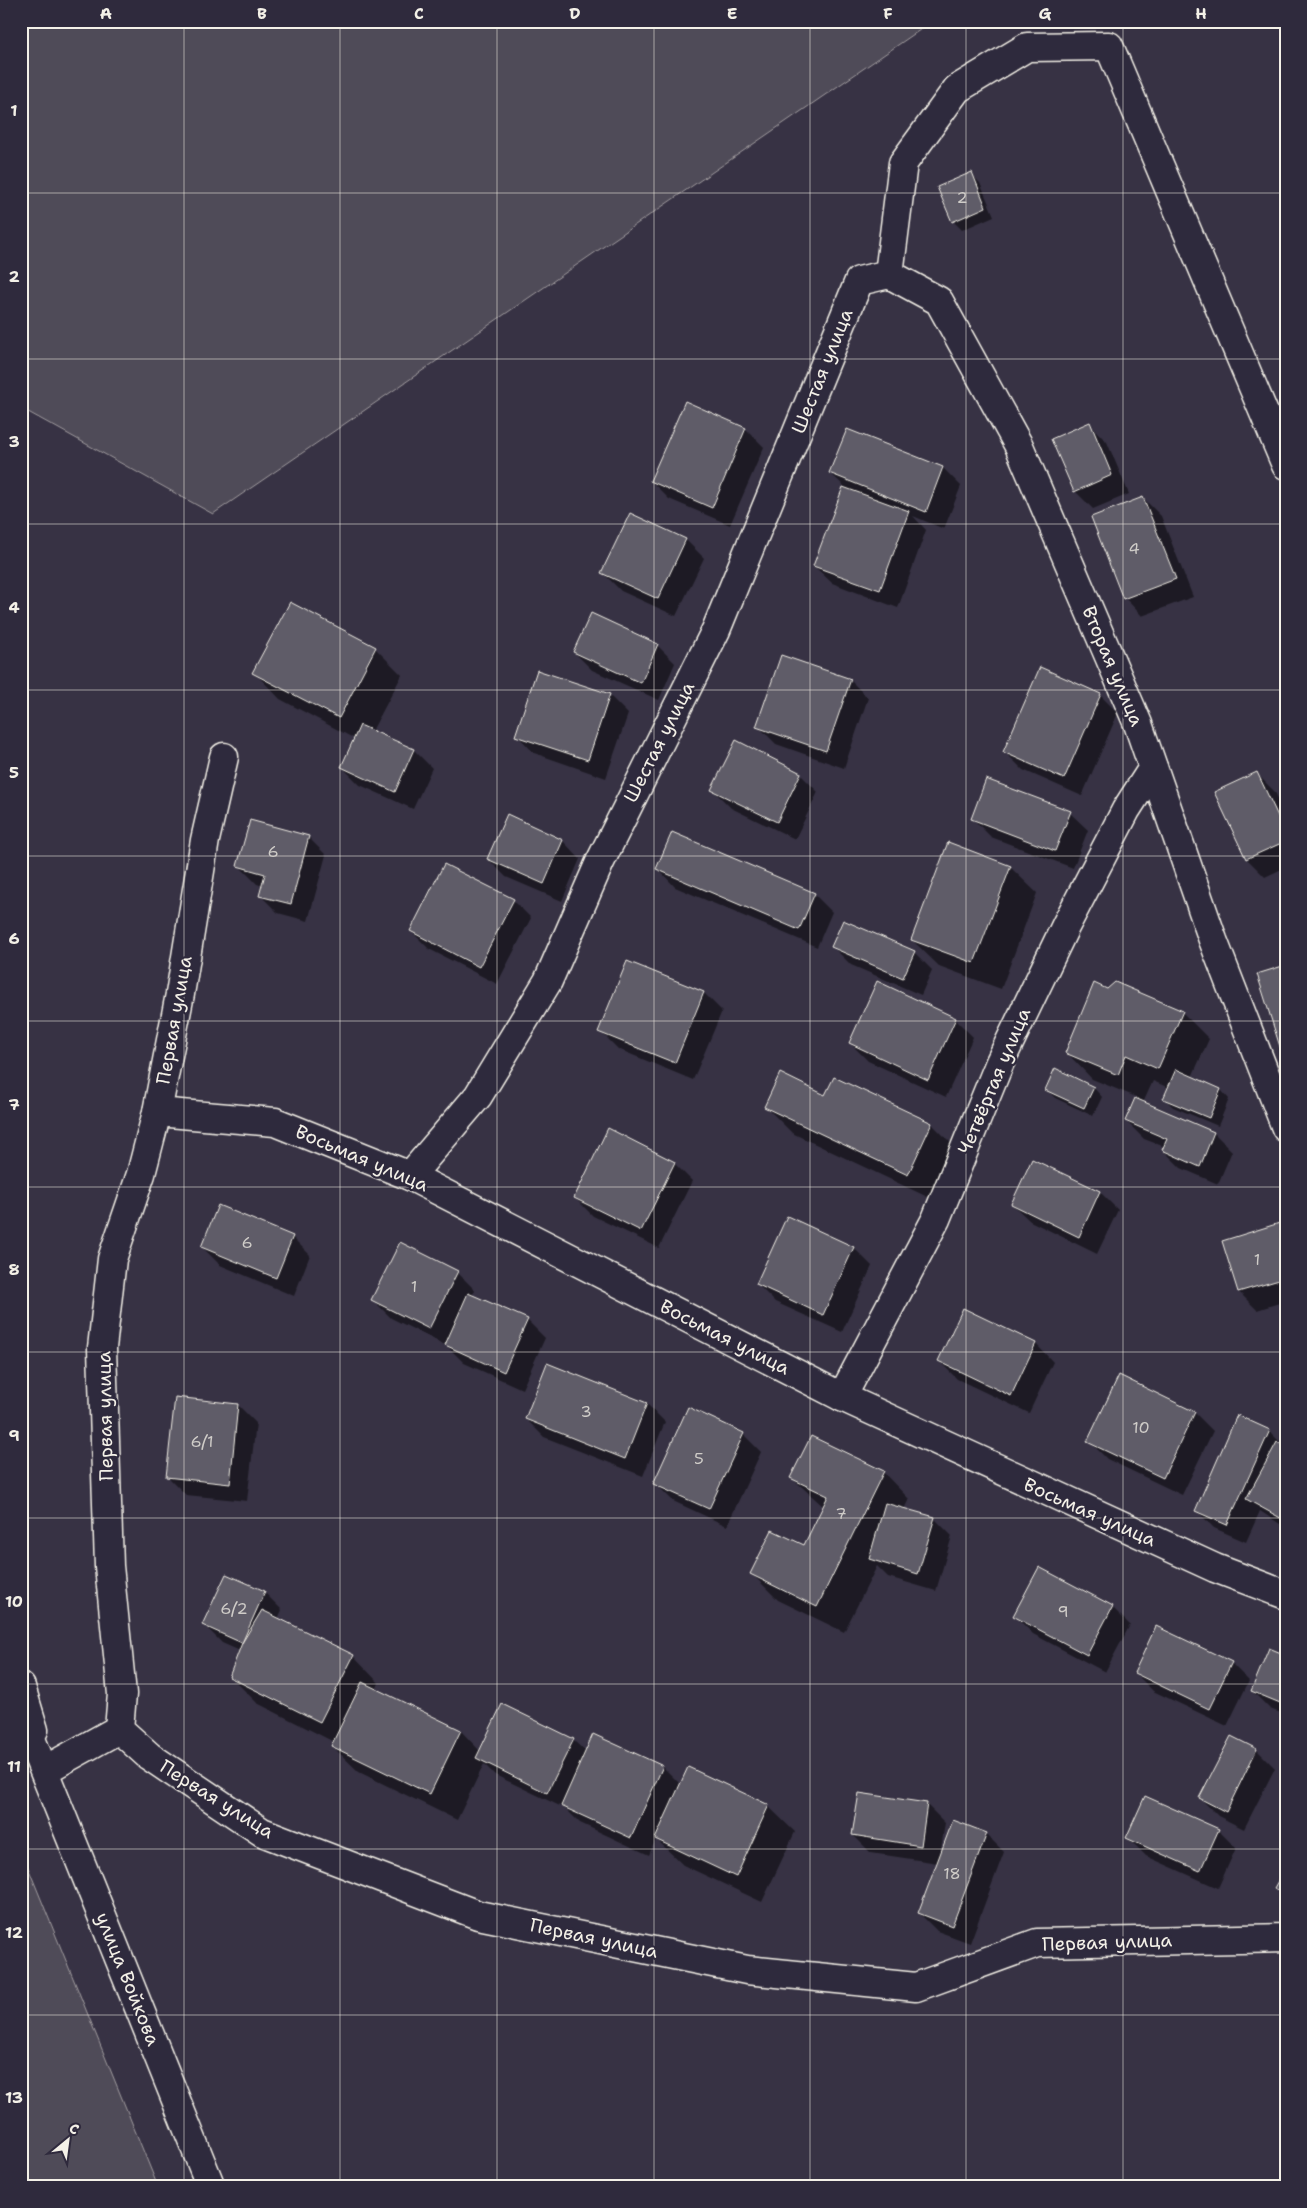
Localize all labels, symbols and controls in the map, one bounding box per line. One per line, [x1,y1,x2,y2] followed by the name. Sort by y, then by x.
[100,3,112,24] text: A
[257,3,267,24] text: B
[414,3,424,24] text: C
[569,3,581,24] text: D
[727,3,737,24] text: E
[883,3,893,24] text: F
[1039,3,1052,24] text: G
[1195,3,1207,24] text: H
[10,100,18,121] text: 1
[956,187,968,208] house number: 2
[8,266,20,287] text: 2
[786,305,859,437] street label: Шестая улица
[8,431,20,452] text: 3
[1128,538,1140,559] house number: 4
[8,597,20,618] text: 4
[1076,602,1150,730] street label: Вторая улица
[618,677,700,807] street label: Шестая улица
[9,762,19,783] text: 5
[267,841,279,862] house number: 6
[8,928,20,949] text: 6
[150,954,198,1086] street label: Первая улица
[952,1004,1036,1158] street label: Четвёртая улица
[8,1094,20,1115] text: 7
[292,1119,433,1197] street label: Восьмая улица
[241,1232,253,1253] house number: 6
[1254,1249,1260,1270] house number: 1
[8,1259,20,1280] text: 8
[411,1276,417,1297] house number: 1
[656,1294,794,1381] street label: Восьмая улица
[91,1351,119,1481] street label: Первая улица
[580,1401,592,1422] house number: 3
[1132,1417,1150,1438] house number: 10
[8,1425,20,1446] text: 9
[190,1431,214,1452] house number: 6/1
[694,1448,704,1469] house number: 5
[1020,1472,1160,1552] street label: Восьмая улица
[835,1503,847,1524] house number: 7
[5,1591,23,1612] text: 10
[220,1598,248,1619] house number: 6/2
[1057,1601,1069,1622] house number: 9
[155,1754,279,1844] street label: Первая улица
[7,1756,21,1777] text: 11
[943,1863,961,1884] house number: 18
[90,1909,166,2050] street label: улица Войкова
[528,1912,660,1964] street label: Первая улица
[5,1922,23,1943] text: 12
[1042,1927,1173,1957] street label: Первая улица
[5,2087,23,2108] text: 13
[42,2116,92,2166] north arrow
[66,2119,82,2139] text: С

